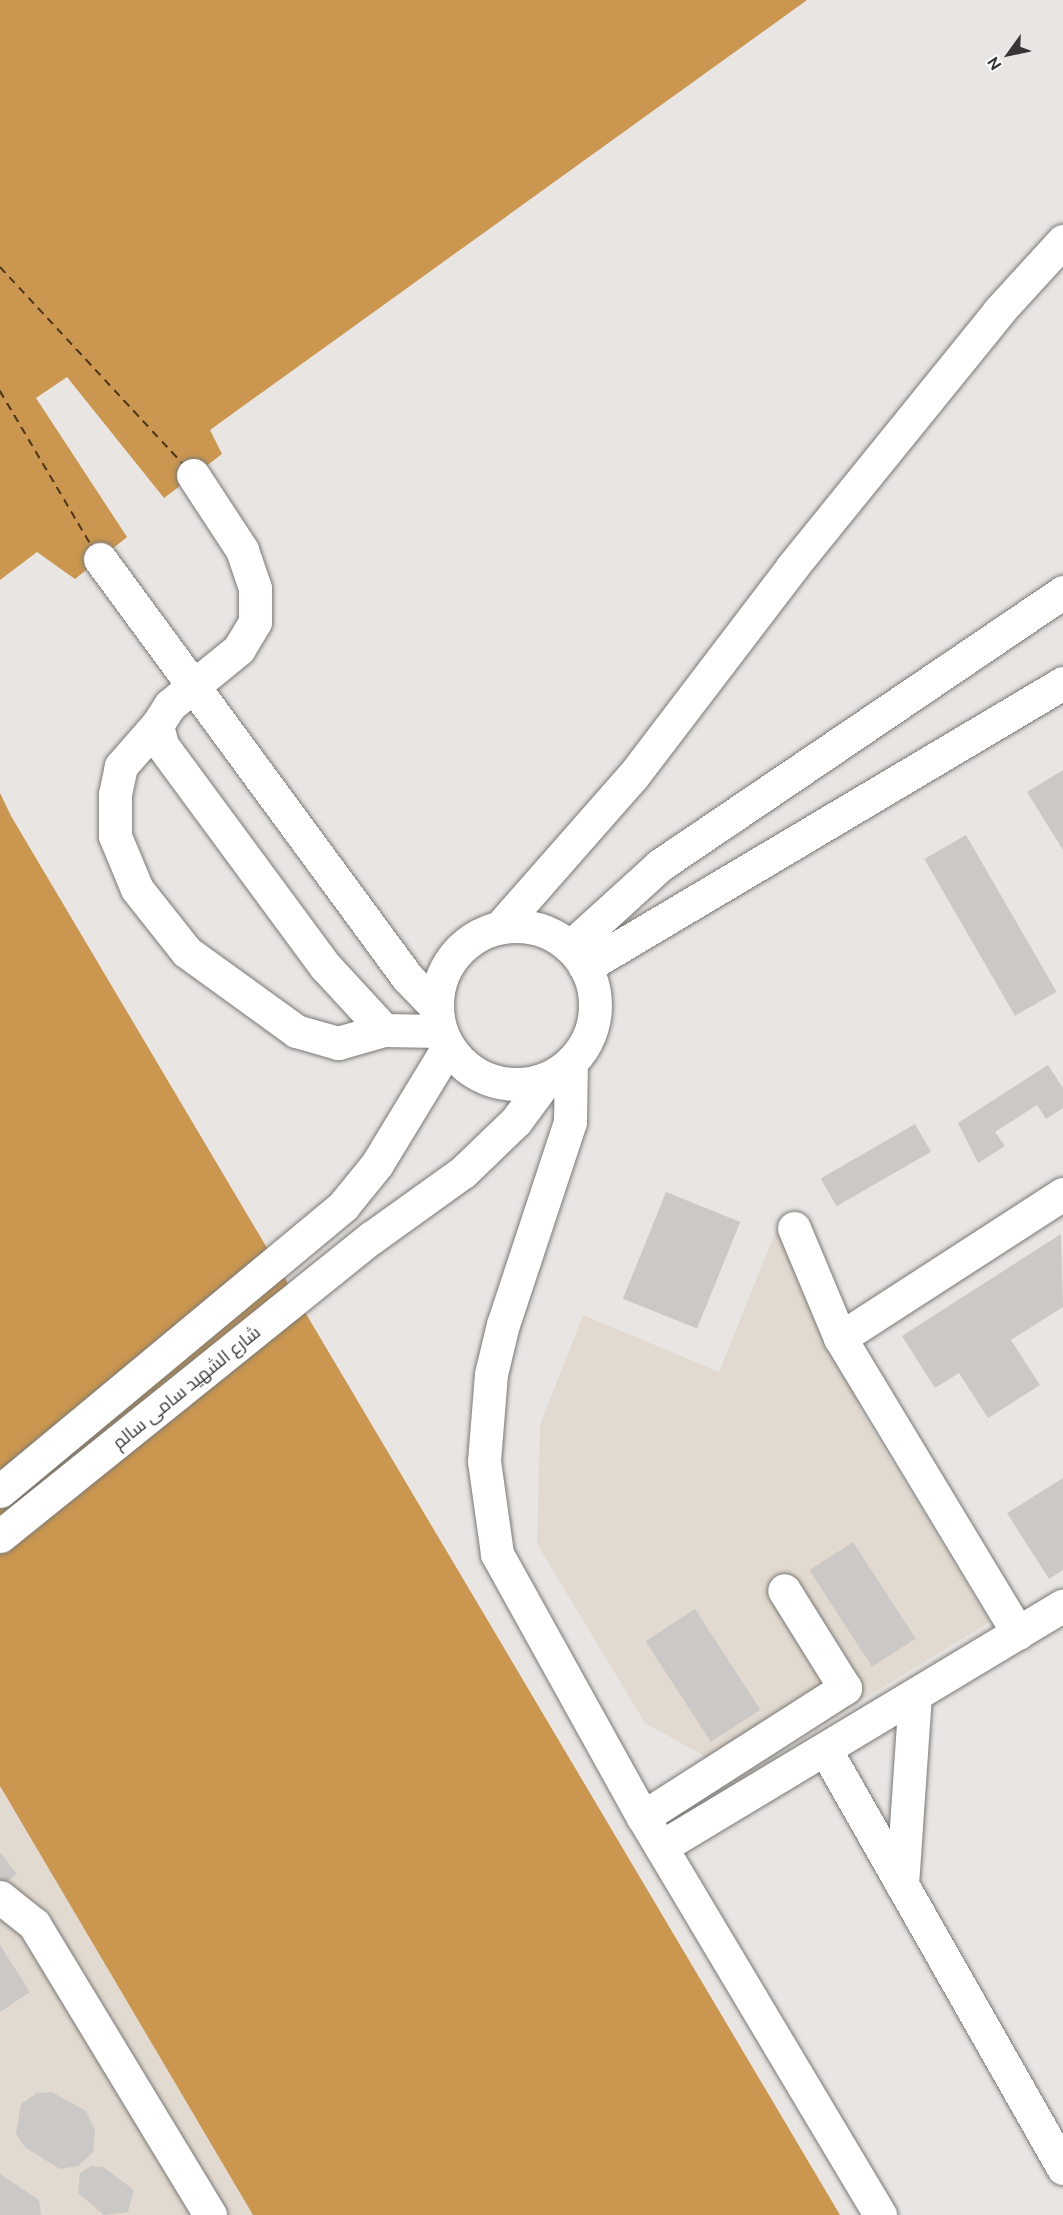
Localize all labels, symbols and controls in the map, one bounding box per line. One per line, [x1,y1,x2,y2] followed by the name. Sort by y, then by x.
[979,24,1039,84] north arrow
[983,54,1005,74] text: N
[108,1321,264,1453] street label: شارع الشهيد سامى سالم

